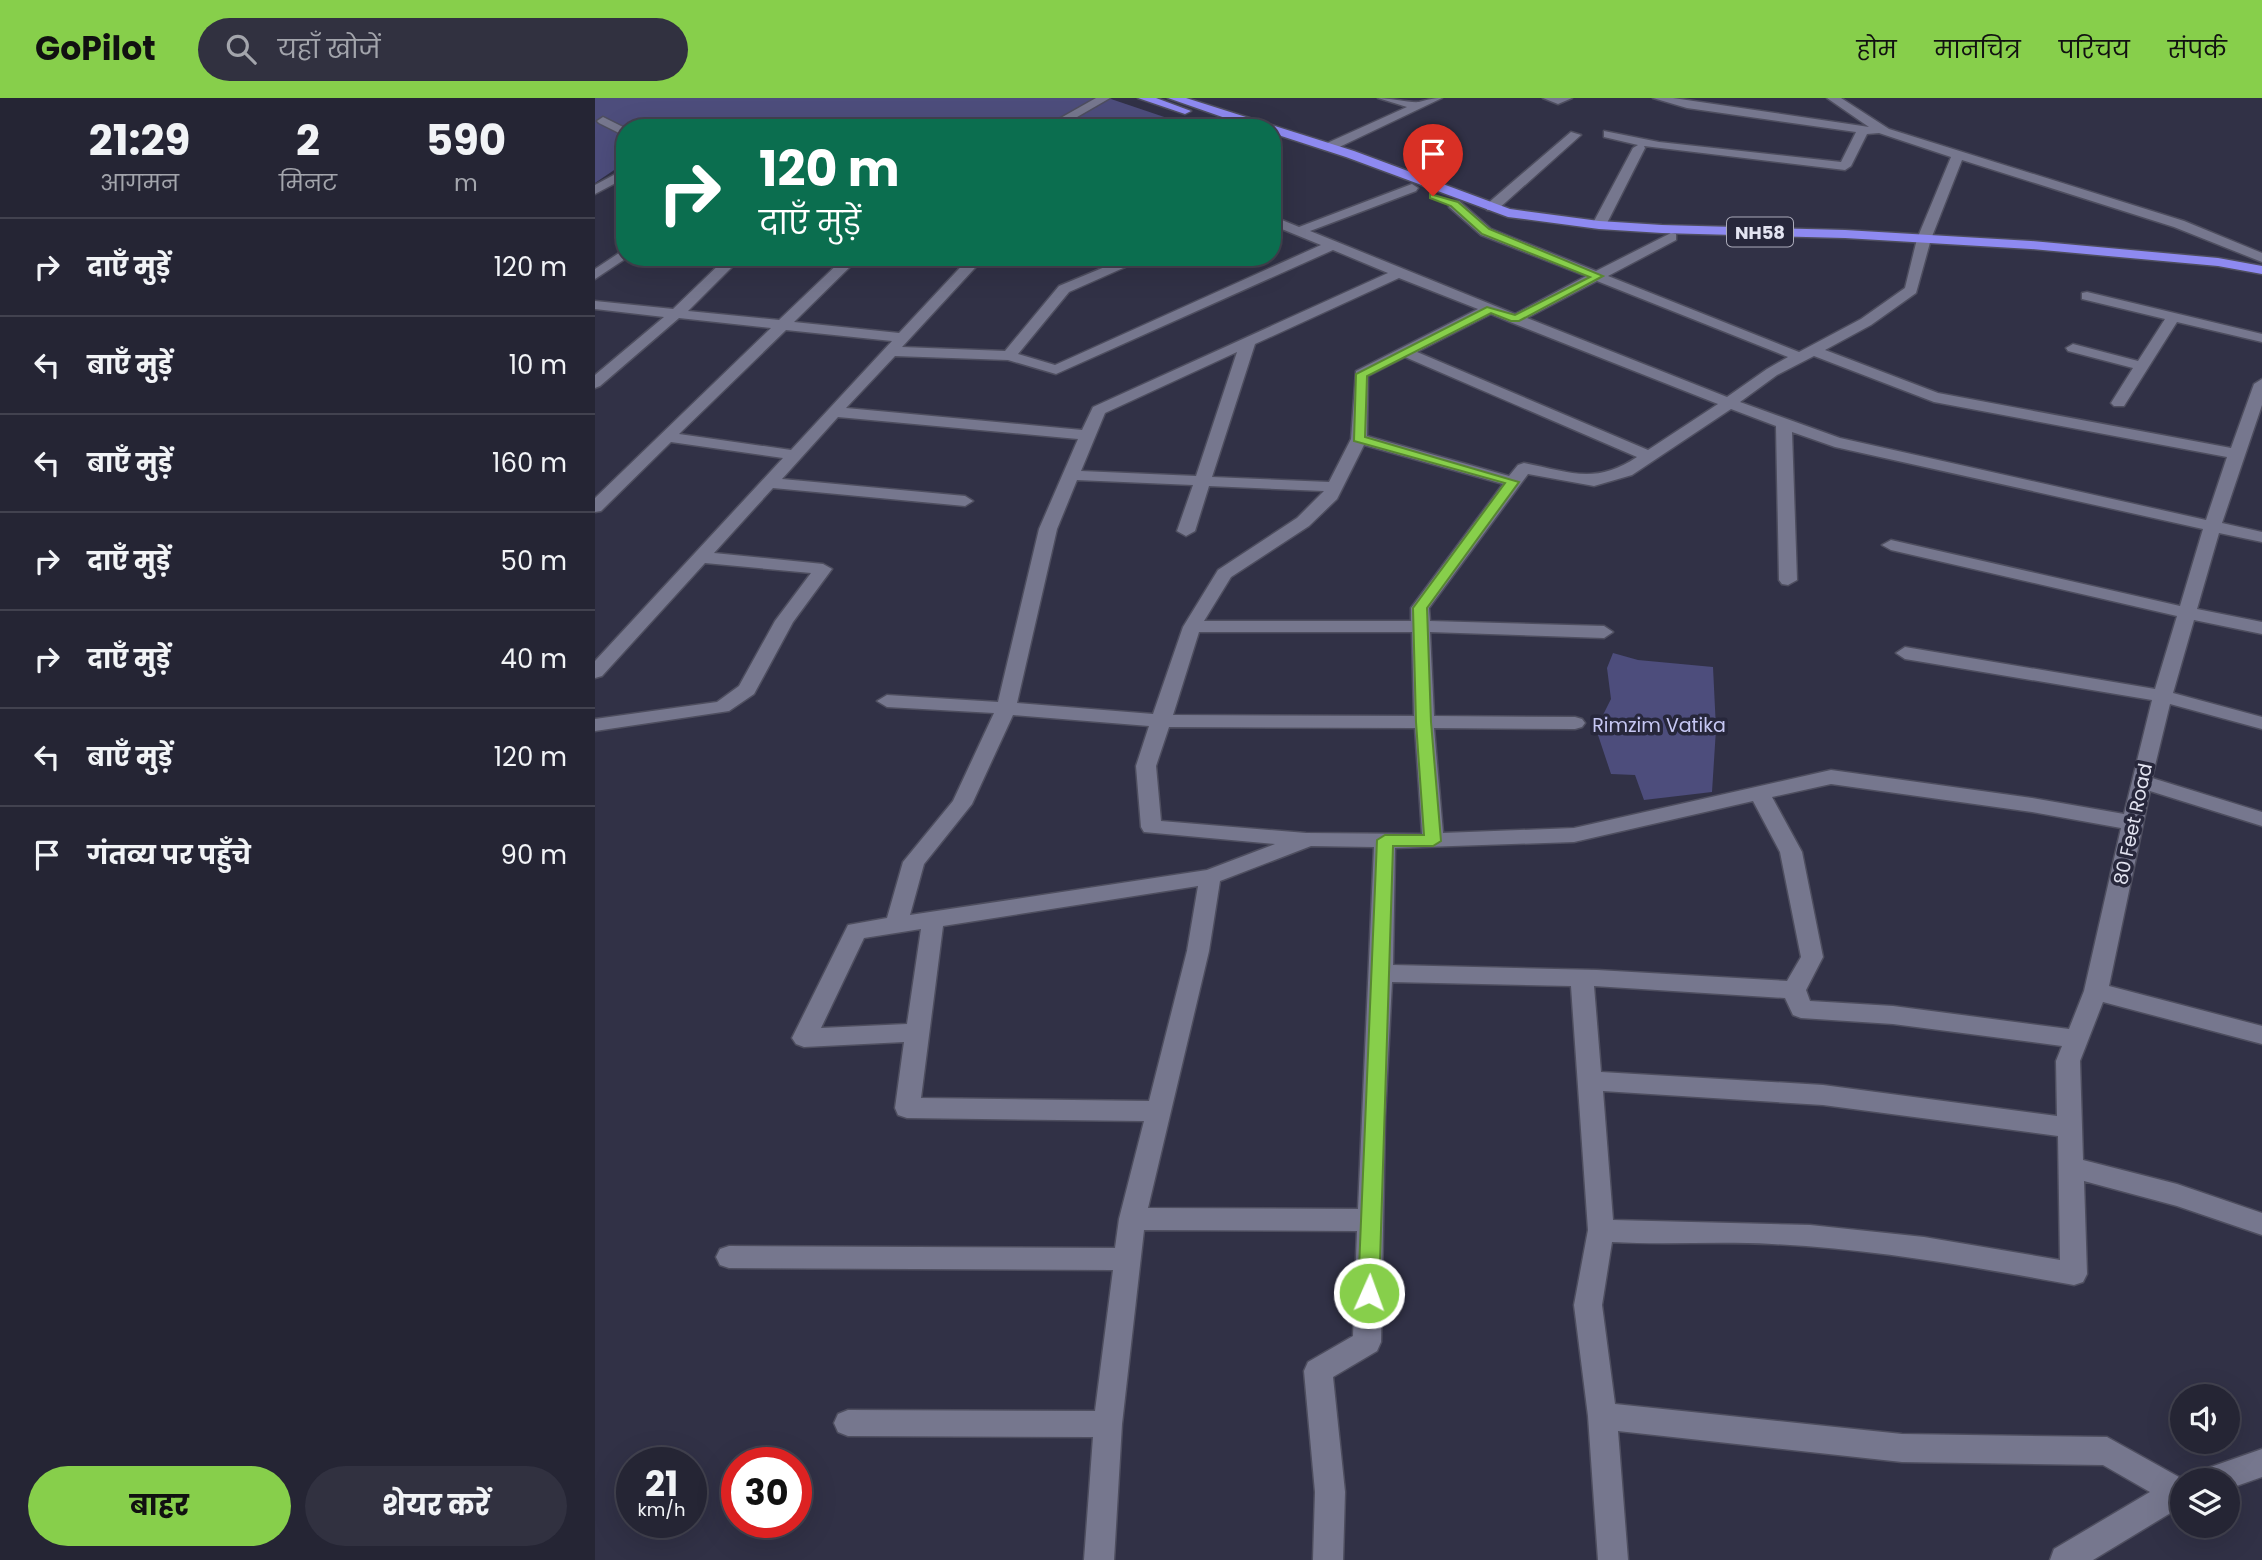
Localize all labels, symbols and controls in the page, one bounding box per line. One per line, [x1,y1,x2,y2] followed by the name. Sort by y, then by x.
[198,18,688,81] search box
[35,25,156,72] text: GoPilot
[222,30,260,68] icon: search
[278,31,380,67] text: यहाँ खोजें
[1857,33,1897,66] text: होम
[1935,33,2021,66] text: मानचित्र
[2059,33,2130,66] text: परिचय
[2168,33,2227,66] text: संपर्क
[89,111,190,170] text: 21:29
[296,111,320,170] text: 2
[426,111,506,170] text: 590
[1403,124,1463,196] pin
[759,135,900,203] text: 120 m
[1414,135,1452,173] icon: arrive
[644,147,735,238] icon: right
[100,167,179,199] text: आगमन
[279,167,337,199] text: मिनट
[454,167,478,199] text: m
[759,200,861,245] text: दाएँ मुड़ें
[1727,217,1793,246] road number: NH58
[28,248,66,286] icon: right
[87,249,170,285] text: दाएँ मुड़ें
[494,249,567,285] text: 120 m
[28,346,66,384] icon: left
[87,347,172,383] text: बाएँ मुड़ें
[509,347,567,383] text: 10 m
[28,444,66,482] icon: left
[87,445,172,481] text: बाएँ मुड़ें
[492,445,567,481] text: 160 m
[28,542,66,580] icon: right
[87,543,170,579] text: दाएँ मुड़ें
[501,543,567,579] text: 50 m
[28,640,66,678] icon: right
[87,641,170,677] text: दाएँ मुड़ें
[501,641,567,677] text: 40 m
[1592,712,1726,739] park label: Rimzim Vatika
[28,738,66,776] icon: left
[87,739,172,775] text: बाएँ मुड़ें
[494,739,567,775] text: 120 m
[2107,761,2159,887] street label: 80 Feet Road
[28,836,66,874] icon: arrive
[87,837,251,873] text: गंतव्य पर पहुँचे
[501,837,567,873] text: 90 m
[1332,1256,1406,1330] position arrow
[2170,1384,2240,1538] map controls
[2170,1384,2240,1454] button: sound
[721,1447,812,1538] speed limit sign: 30
[645,1459,678,1508] text: 21
[28,1466,291,1546] button: बाहर
[305,1466,567,1546] button: शेयर करें
[2170,1468,2240,1538] button: layers
[638,1497,685,1522] text: km/h

